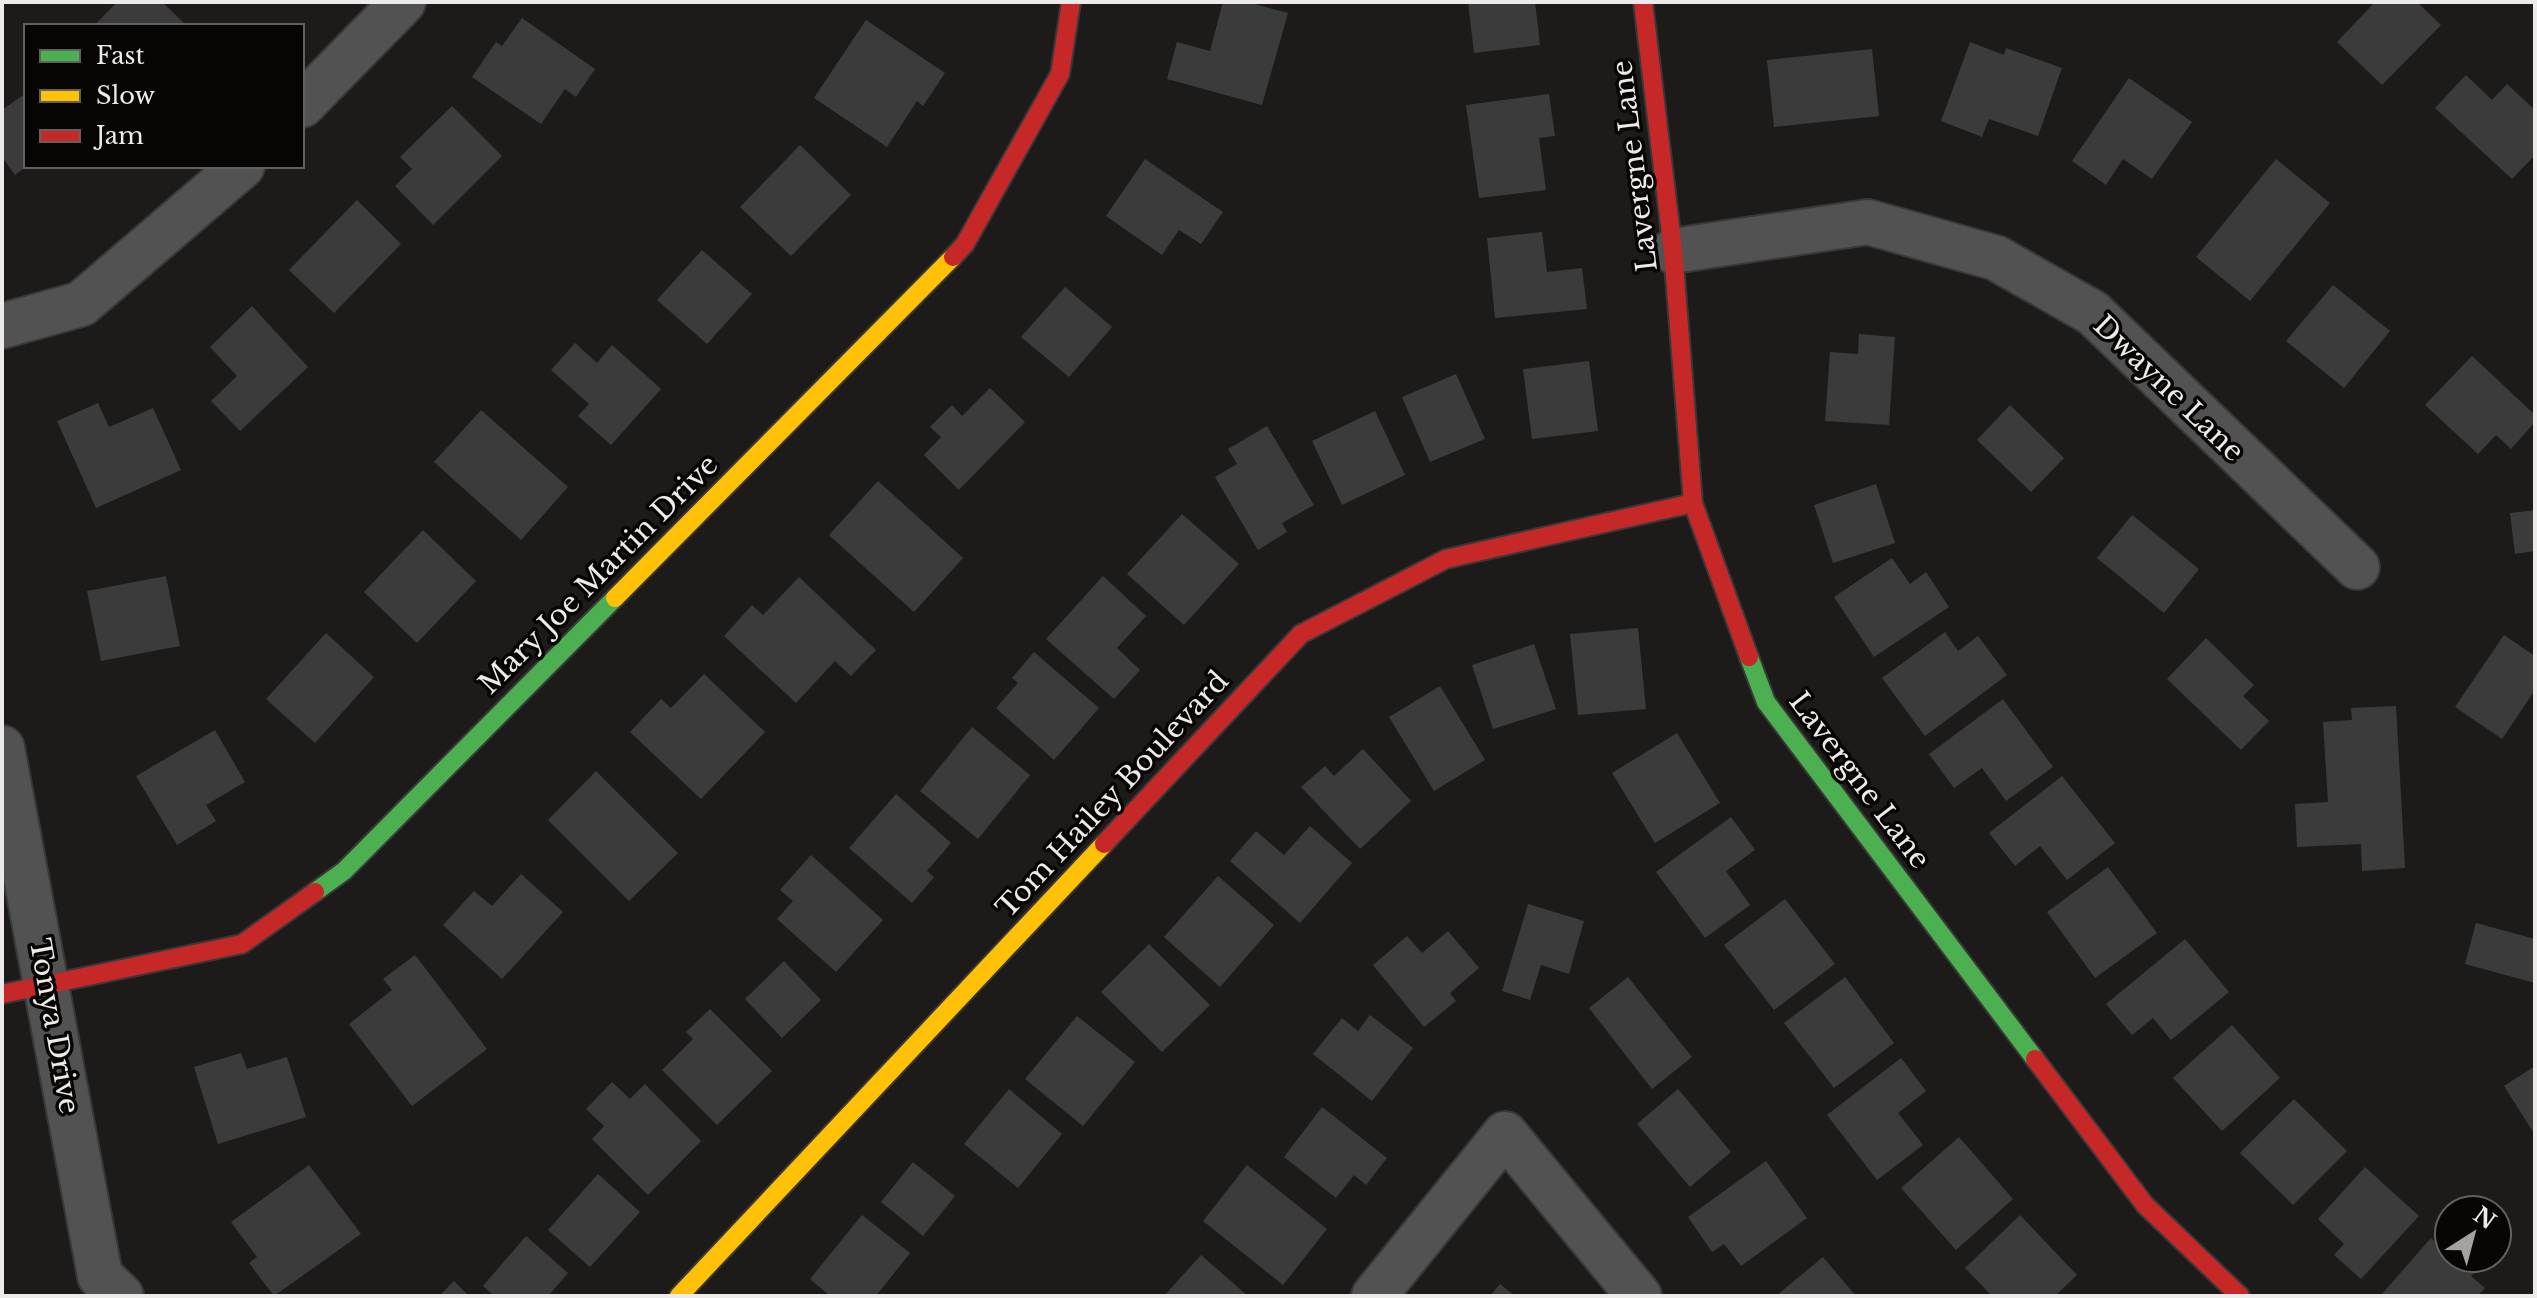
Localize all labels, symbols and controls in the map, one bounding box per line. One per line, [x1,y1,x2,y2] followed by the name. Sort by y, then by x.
[24,24,304,168] legend
[96,41,144,70] text: Fast
[1604,58,1665,274] street label: Lavergne Lane
[96,81,155,110] text: Slow
[93,121,144,150] text: Jam
[2086,308,2251,469] street label: Dwayne Lane
[471,447,725,701] street label: Mary Joe Martin Drive
[989,664,1236,925] street label: Tom Hailey Boulevard
[1782,685,1938,876] street label: Lavergne Lane
[22,936,87,1116] street label: Tonya Drive
[2433,1194,2513,1274] north arrow
[2468,1201,2501,1235] text: N

